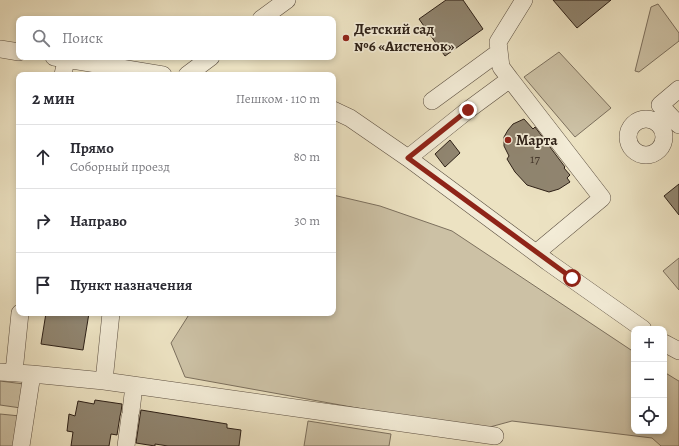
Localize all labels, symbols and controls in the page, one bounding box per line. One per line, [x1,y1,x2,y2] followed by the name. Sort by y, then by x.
[16,16,336,60] search box
[354,19,455,56] place label: Детский сад №6 «Аистенок»
[30,27,52,49] icon: search
[62,28,103,48] text: Поиск
[341,33,351,43] marker: Детский сад №6 «Аистенок»
[32,87,75,110] text: 2 мин
[236,90,320,107] text: Пешком · 110 m
[459,101,477,119] route end
[516,130,558,150] place label: Марта
[503,135,513,145] marker: Марта
[70,138,114,158] text: Прямо
[32,146,54,168] icon: ahead
[293,148,320,165] text: 80 m
[530,150,540,167] house number: 17
[70,158,170,175] text: Соборный проезд
[32,210,54,232] icon: right
[70,211,127,231] text: Направо
[294,212,320,229] text: 30 m
[563,269,581,287] route start
[32,274,54,296] icon: arrive
[70,275,192,295] text: Пункт назначения
[631,326,667,434] map controls
[631,326,667,362] button: +
[631,362,667,398] button: −
[631,398,667,434] button: locate

